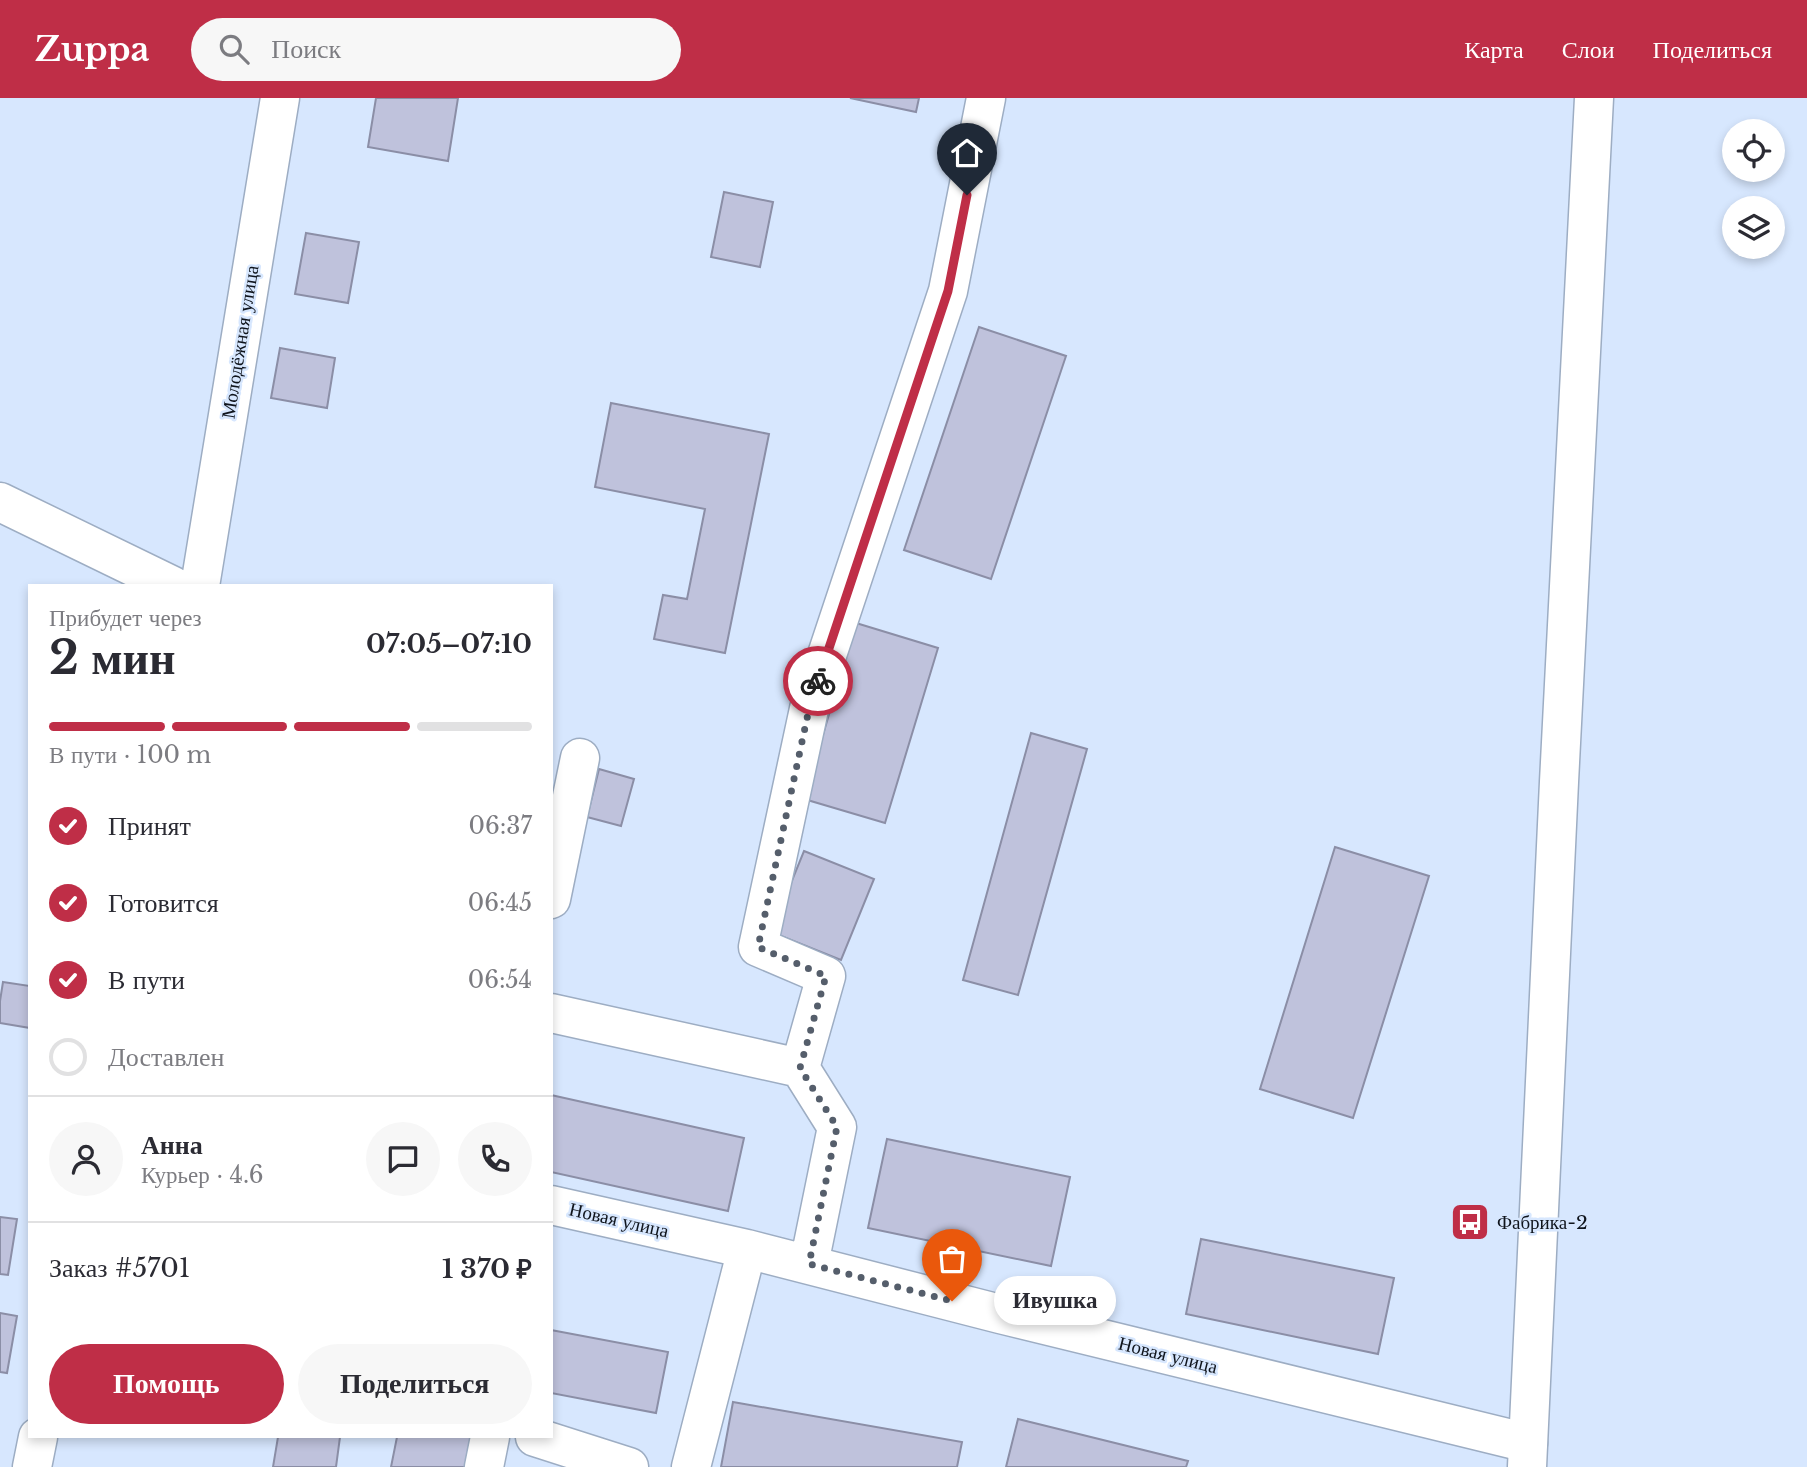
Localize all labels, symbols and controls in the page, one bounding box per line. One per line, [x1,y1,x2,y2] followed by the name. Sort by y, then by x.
[191,18,681,81] search box
[35,29,149,70] text: Zuppa
[215,30,253,68] icon: search
[271,33,341,65] text: Поиск
[1464,35,1524,64] text: Карта
[1562,35,1615,64] text: Слои
[1653,35,1772,64] text: Поделиться
[1722,119,1785,259] map controls
[1722,119,1785,182] button: locate
[937,123,997,195] pin
[948,134,986,172] icon: home
[1722,196,1785,259] button: layers
[217,263,264,420] street label: Молодёжная улица
[49,604,202,632] text: Прибудет через
[366,628,532,660] text: 07:05–07:10
[49,629,176,686] text: 2 мин
[783,646,853,716] courier
[799,662,837,700] icon: bike
[49,741,211,769] text: В пути · 100 m
[49,807,87,845] icon: check
[108,810,191,842] text: Принят
[469,812,532,840] text: 06:37
[49,884,87,922] icon: check
[108,887,219,919] text: Готовится
[468,889,532,917] text: 06:45
[49,961,87,999] icon: check
[108,964,185,996] text: В пути
[468,966,532,994] text: 06:54
[108,1041,225,1073] text: Доставлен
[49,1122,123,1196] button: person
[366,1122,440,1196] button: chat
[458,1122,532,1196] button: phone
[141,1129,203,1161] text: Анна
[141,1161,264,1189] text: Курьер · 4.6
[567,1197,672,1243] street label: Новая улица
[1449,1201,1491,1243] bus stop icon: Фабрика-2
[1497,1211,1588,1234] place label: Фабрика-2
[922,1229,982,1301] pin
[933,1240,971,1278] icon: bag
[49,1252,190,1284] text: Заказ #5701
[442,1253,532,1285] text: 1 370 ₽
[994,1276,1116,1326] callout: Ивушка
[1013,1286,1097,1314] text: Ивушка
[1116,1332,1221,1379] street label: Новая улица
[49,1344,284,1424] button: Помощь
[298,1344,532,1424] button: Поделиться

